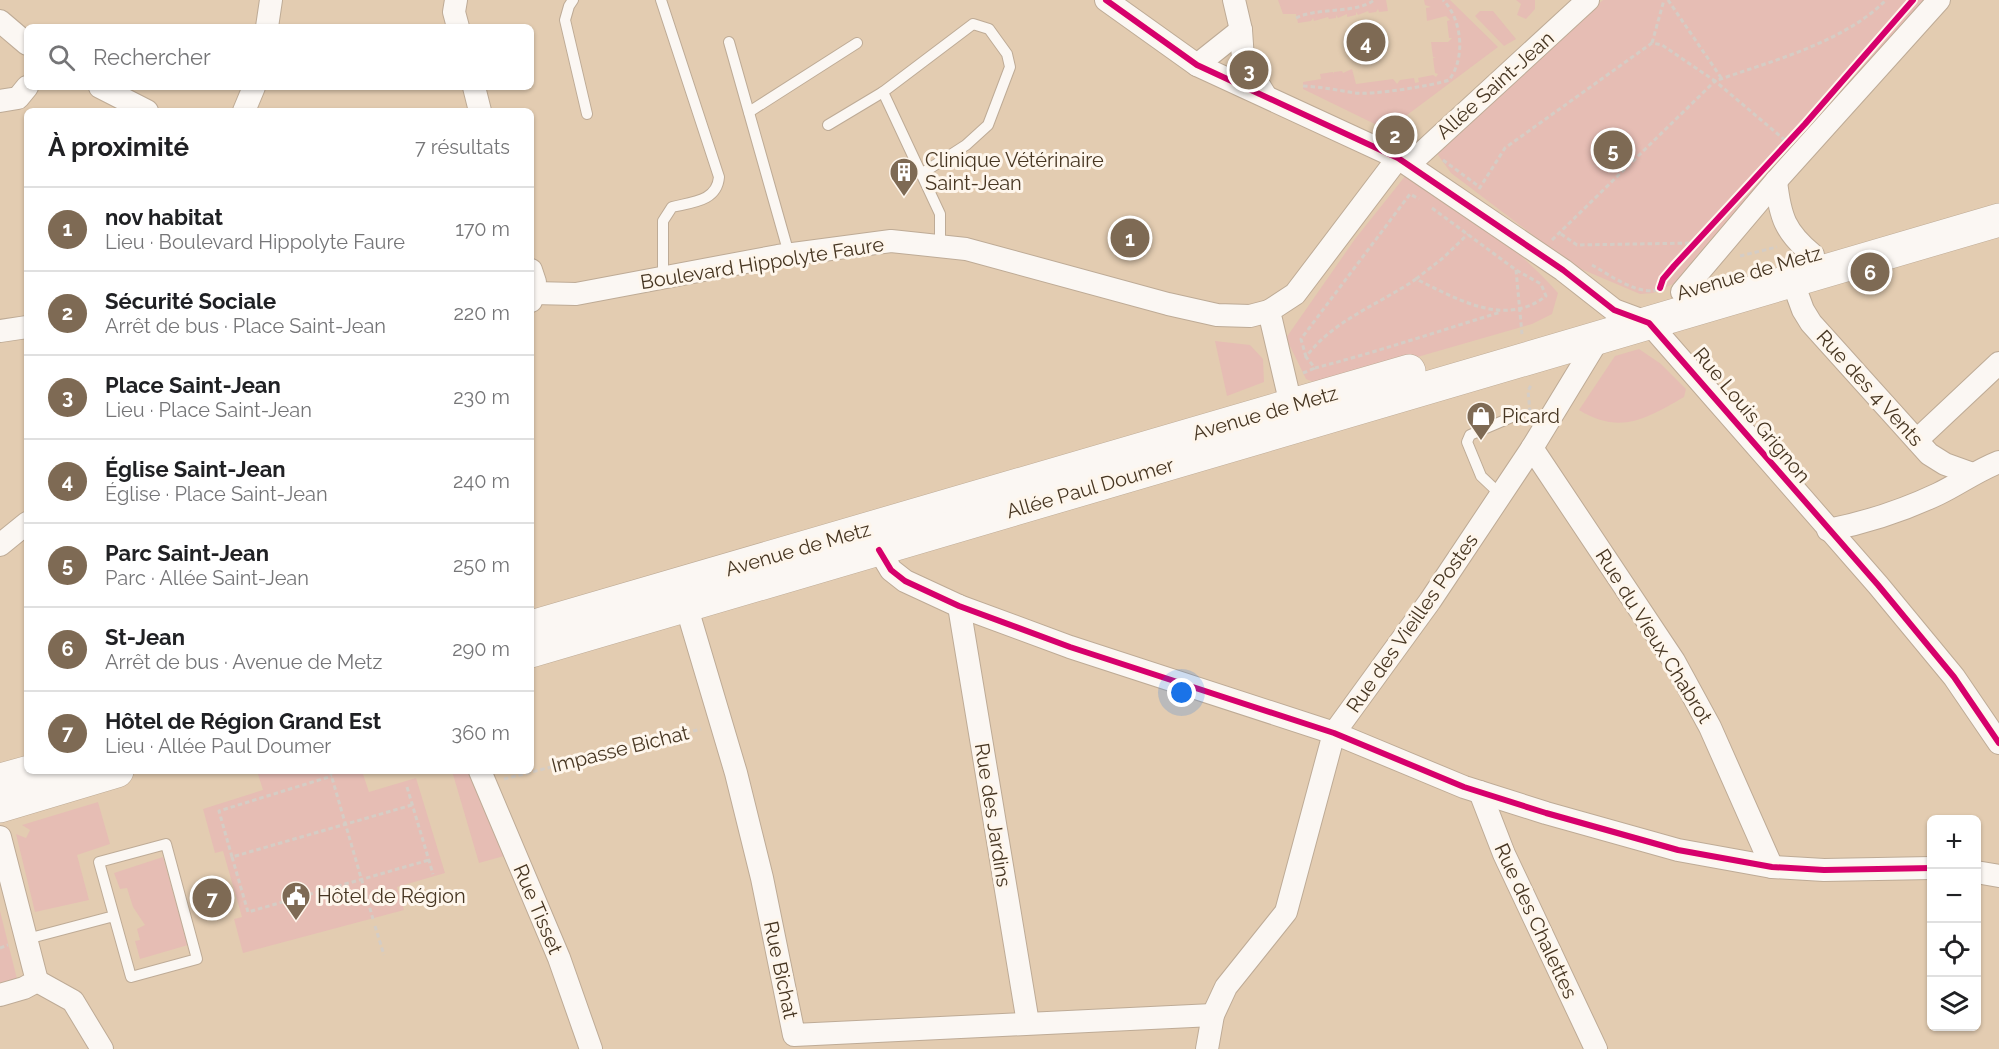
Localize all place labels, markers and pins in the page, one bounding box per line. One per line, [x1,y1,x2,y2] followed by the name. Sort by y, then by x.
[1346,20,1386,64] pin: 4
[1230,48,1268,92] pin: 3
[1376,112,1414,158] pin: 2
[1594,128,1632,172] pin: 5
[925,148,1104,195] place label: Clinique Vétérinaire Saint-Jean
[888,156,920,198] building icon: Clinique Vétérinaire Saint-Jean
[1110,216,1150,260] pin: 1
[1850,250,1890,294] pin: 6
[1465,400,1497,442] shop icon: Picard
[1502,404,1560,428] place label: Picard
[192,876,232,920] pin: 7
[280,880,312,922] public building icon: Hôtel de Région
[317,884,466,908] place label: Hôtel de Région

